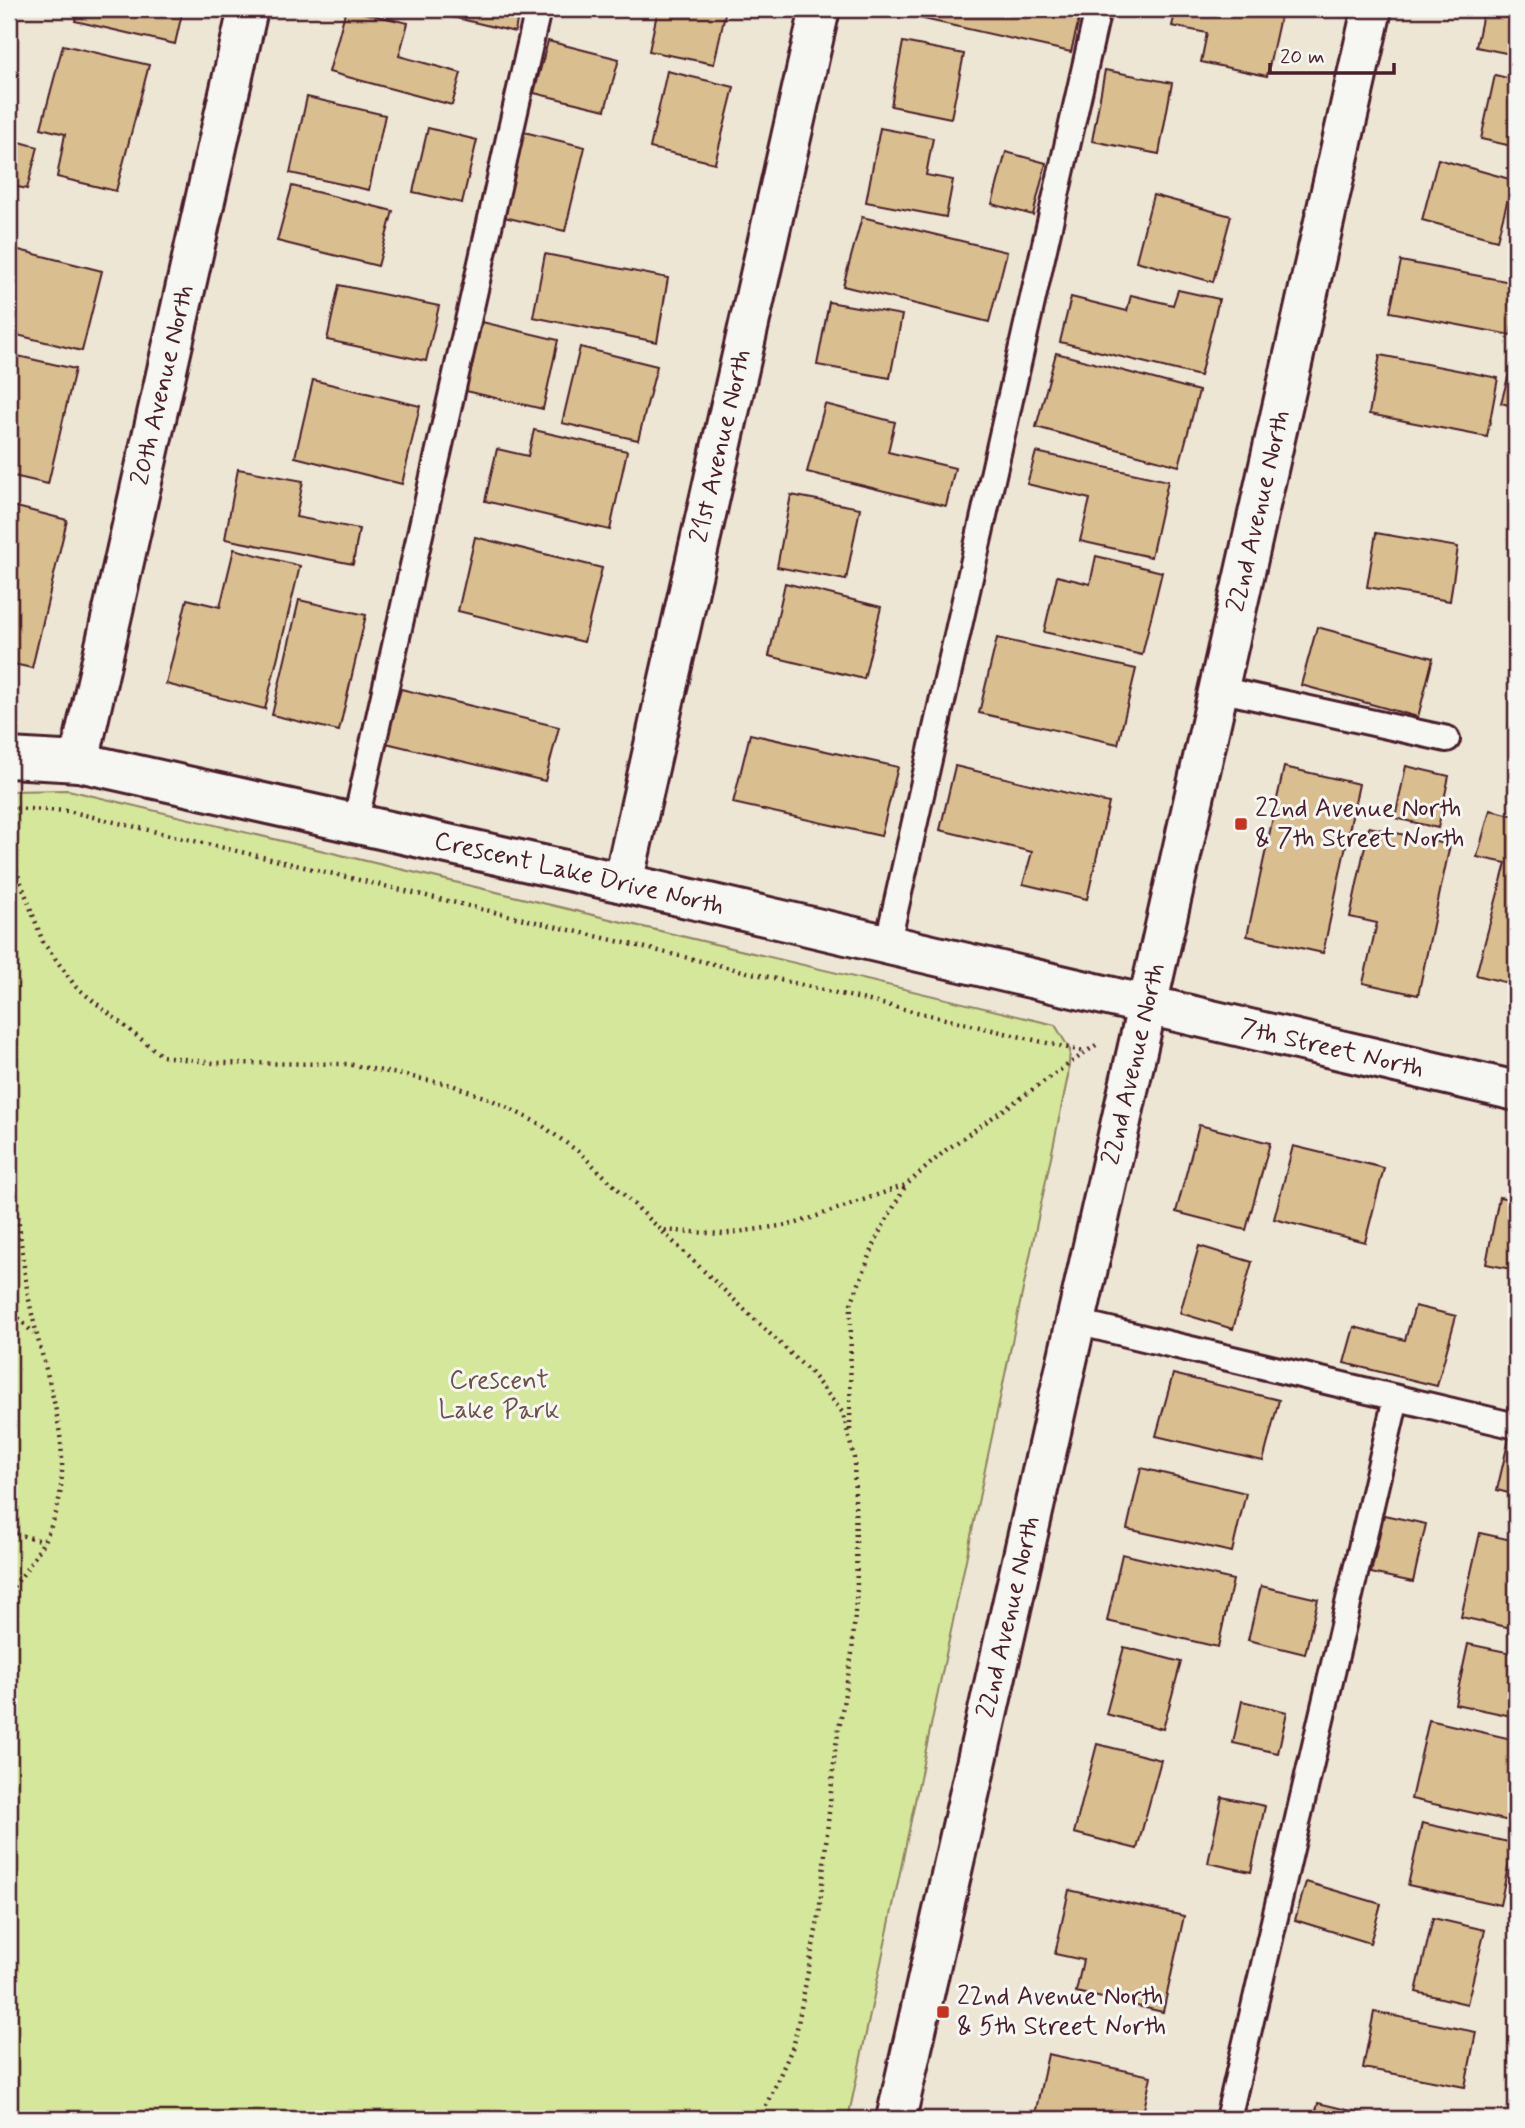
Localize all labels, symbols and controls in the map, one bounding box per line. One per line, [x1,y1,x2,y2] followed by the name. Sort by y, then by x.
[1270,32,1394,76] scale bar
[1280,43,1325,71] text: 20 m
[123,281,203,489] street label: 20th Avenue North
[682,346,760,546] street label: 21st Avenue North
[1219,407,1299,615] street label: 22nd Avenue North
[1255,792,1464,856] place label: 22nd Avenue North & 7th Street North
[1233,816,1249,832] marker: 22nd Avenue North & 7th Street North
[431,824,727,924] street label: Crescent Lake Drive North
[1094,960,1174,1168] street label: 22nd Avenue North
[1237,1011,1427,1087] street label: 7th Street North
[438,1364,560,1428] park label: Crescent Lake Park
[969,1513,1049,1721] street label: 22nd Avenue North
[957,1980,1166,2044] place label: 22nd Avenue North & 5th Street North
[935,2004,951,2020] marker: 22nd Avenue North & 5th Street North

